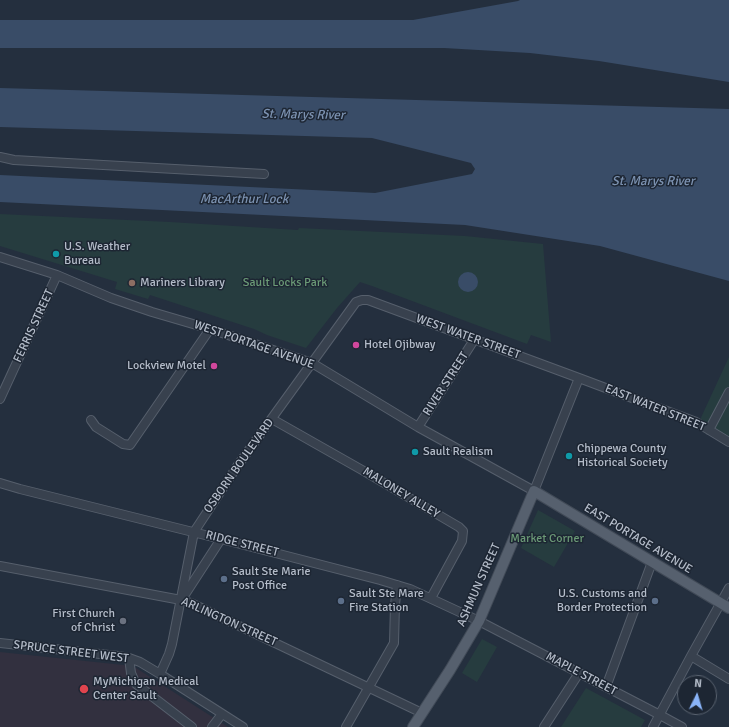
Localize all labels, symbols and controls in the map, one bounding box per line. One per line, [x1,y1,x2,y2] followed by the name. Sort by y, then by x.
[261,106,345,124] water label: St. Marys River
[611,174,695,190] water label: St. Marys River
[200,192,288,208] water label: MacArthur Lock
[64,240,130,268] place label: U.S. Weather Bureau
[51,249,61,259] marker: U.S. Weather Bureau
[140,276,225,290] place label: Mariners Library
[243,276,327,290] park label: Sault Locks Park
[127,278,137,288] marker: Mariners Library
[11,287,57,365] street label: FERRIS STREET
[414,311,522,363] street label: WEST WATER STREET
[192,318,316,372] street label: WEST PORTAGE AVENUE
[364,338,435,352] place label: Hotel Ojibway
[351,340,361,350] marker: Hotel Ojibway
[420,349,472,419] street label: RIVER STREET
[127,359,206,373] place label: Lockview Motel
[209,361,219,371] marker: Lockview Motel
[603,381,707,435] street label: EAST WATER STREET
[201,416,277,516] street label: OSBORN BOULEVARD
[577,442,668,470] place label: Chippewa County Historical Society
[423,445,493,459] place label: Sault Realism
[410,447,420,457] marker: Sault Realism
[564,451,574,461] marker: Chippewa County Historical Society
[360,464,442,522] street label: MALONEY ALLEY
[581,501,695,577] street label: EAST PORTAGE AVENUE
[204,528,280,560] street label: RIDGE STREET
[510,532,584,546] park label: Market Corner
[454,541,504,629] street label: ASHMUN STREET
[232,565,311,593] place label: Sault Ste Marie Post Office
[219,574,229,584] marker: Sault Ste Marie Post Office
[349,587,424,615] place label: Sault Ste Mare Fire Station
[557,587,647,615] place label: U.S. Customs and Border Protection
[179,594,279,650] street label: ARLINGTON STREET
[336,596,346,606] marker: Sault Ste Mare Fire Station
[650,596,660,606] marker: U.S. Customs and Border Protection
[52,607,115,635] place label: First Church of Christ
[118,616,128,626] marker: First Church of Christ
[13,638,129,666] street label: SPRUCE STREET WEST
[543,649,619,699] street label: MAPLE STREET
[93,675,199,703] place label: MyMichigan Medical Center Sault
[677,675,717,715] north arrow
[694,677,702,690] text: N
[78,683,90,695] marker: MyMichigan Medical Center Sault

